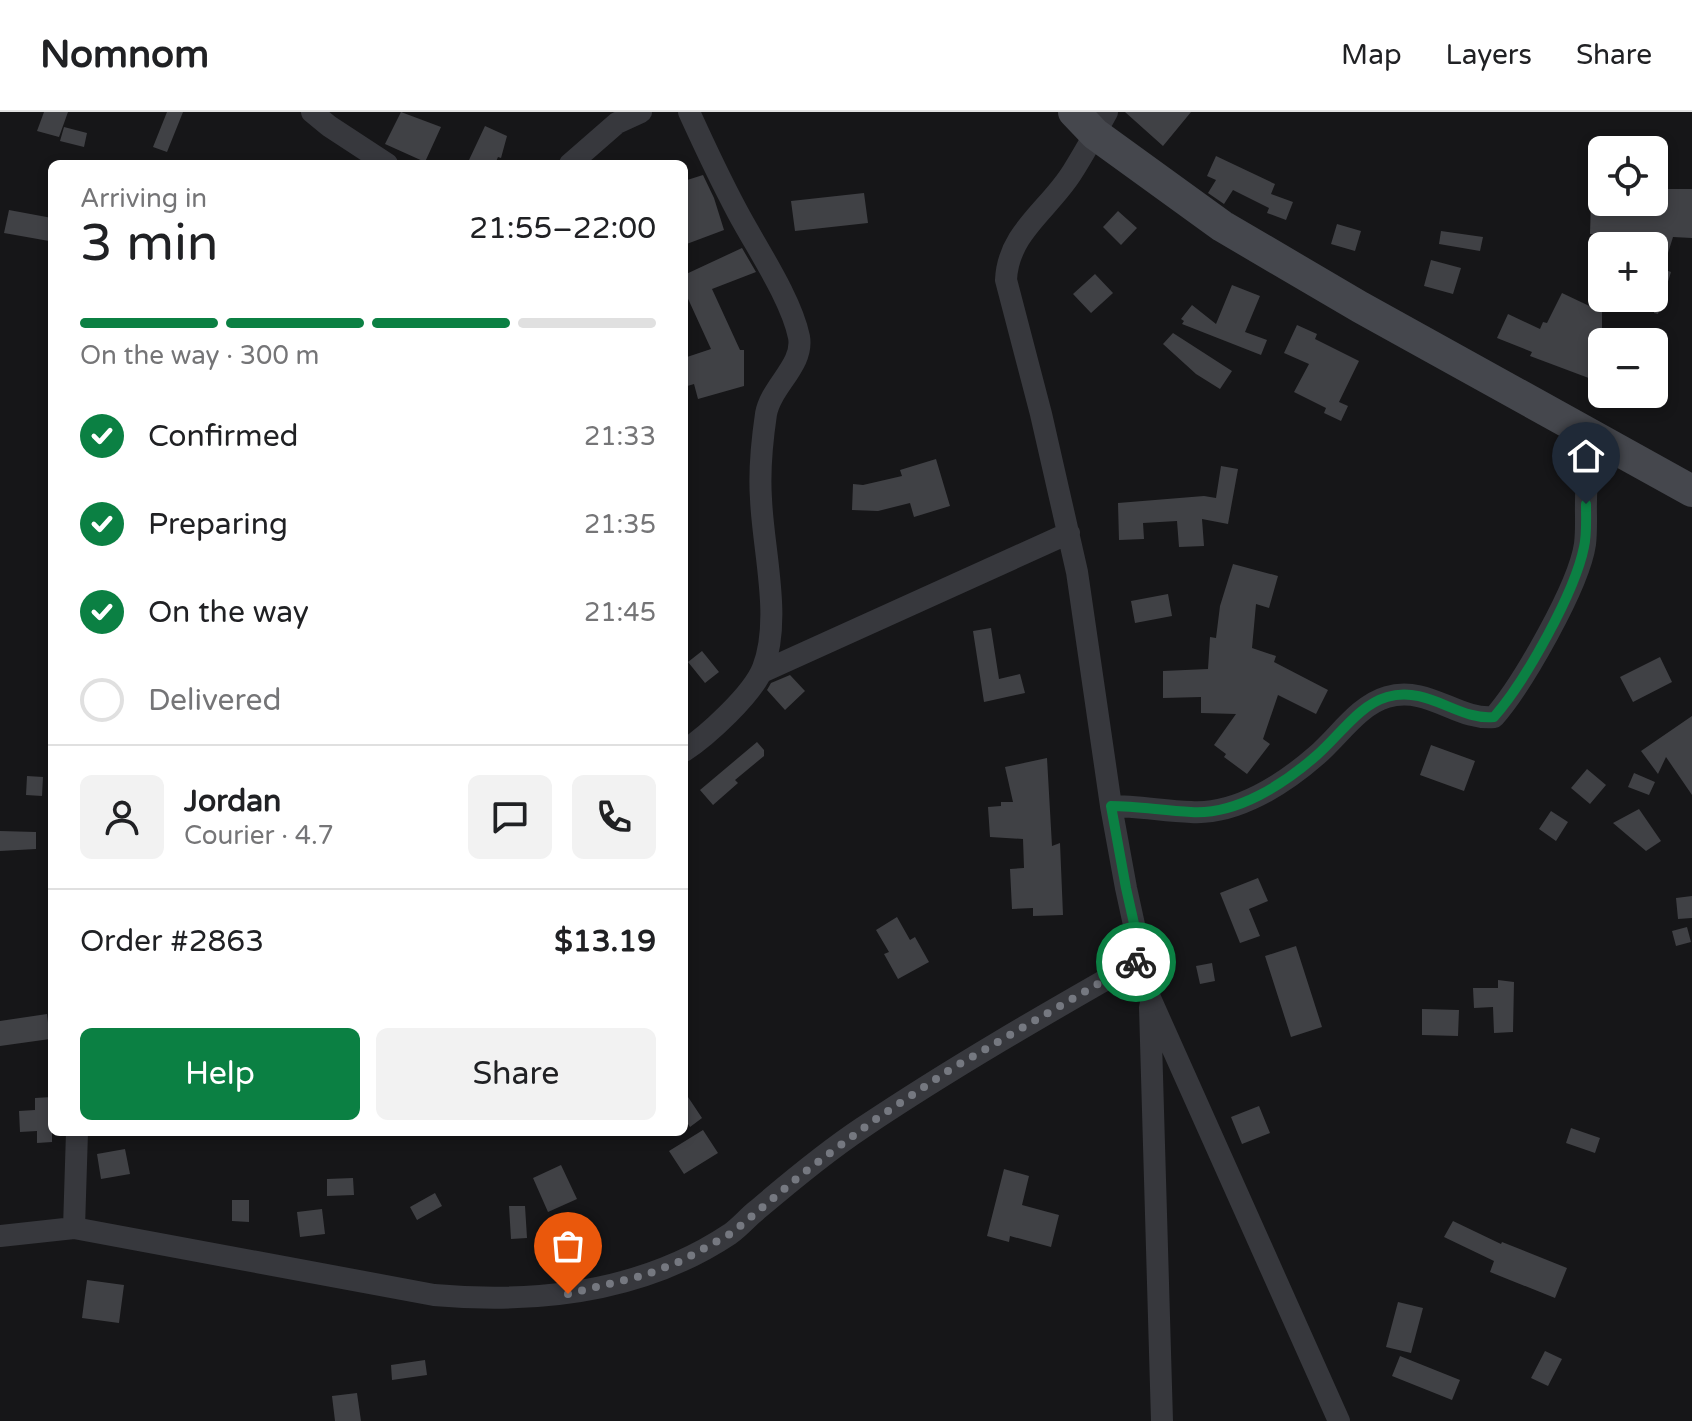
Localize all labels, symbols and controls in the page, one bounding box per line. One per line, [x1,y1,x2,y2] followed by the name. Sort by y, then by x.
[40,32,209,78] text: Nomnom
[1341,38,1402,72] text: Map
[1446,38,1532,72] text: Layers
[1576,38,1652,72] text: Share
[1588,136,1668,408] map controls
[1588,136,1668,216] button: locate
[80,183,207,214] text: Arriving in
[469,210,656,247] text: 21:55–22:00
[80,212,219,275] text: 3 min
[1588,232,1668,312] button: +
[1588,328,1668,408] button: −
[80,340,319,371] text: On the way · 300 m
[80,414,124,458] icon: check
[148,418,299,455] text: Confirmed
[584,421,656,452] text: 21:33
[1552,422,1620,504] pin
[1564,434,1608,478] icon: home
[80,502,124,546] icon: check
[148,506,288,543] text: Preparing
[584,509,656,540] text: 21:35
[80,590,124,634] icon: check
[148,594,309,631] text: On the way
[584,597,656,628] text: 21:45
[148,682,282,719] text: Delivered
[80,775,164,859] button: person
[468,775,552,859] button: chat
[572,775,656,859] button: phone
[184,783,281,820] text: Jordan
[184,820,334,851] text: Courier · 4.7
[1096,922,1176,1002] courier
[80,923,264,960] text: Order #2863
[554,923,656,960] text: $13.19
[1114,940,1158,984] icon: bike
[80,1028,360,1120] button: Help
[376,1028,656,1120] button: Share
[534,1212,602,1294] pin
[546,1224,590,1268] icon: bag

